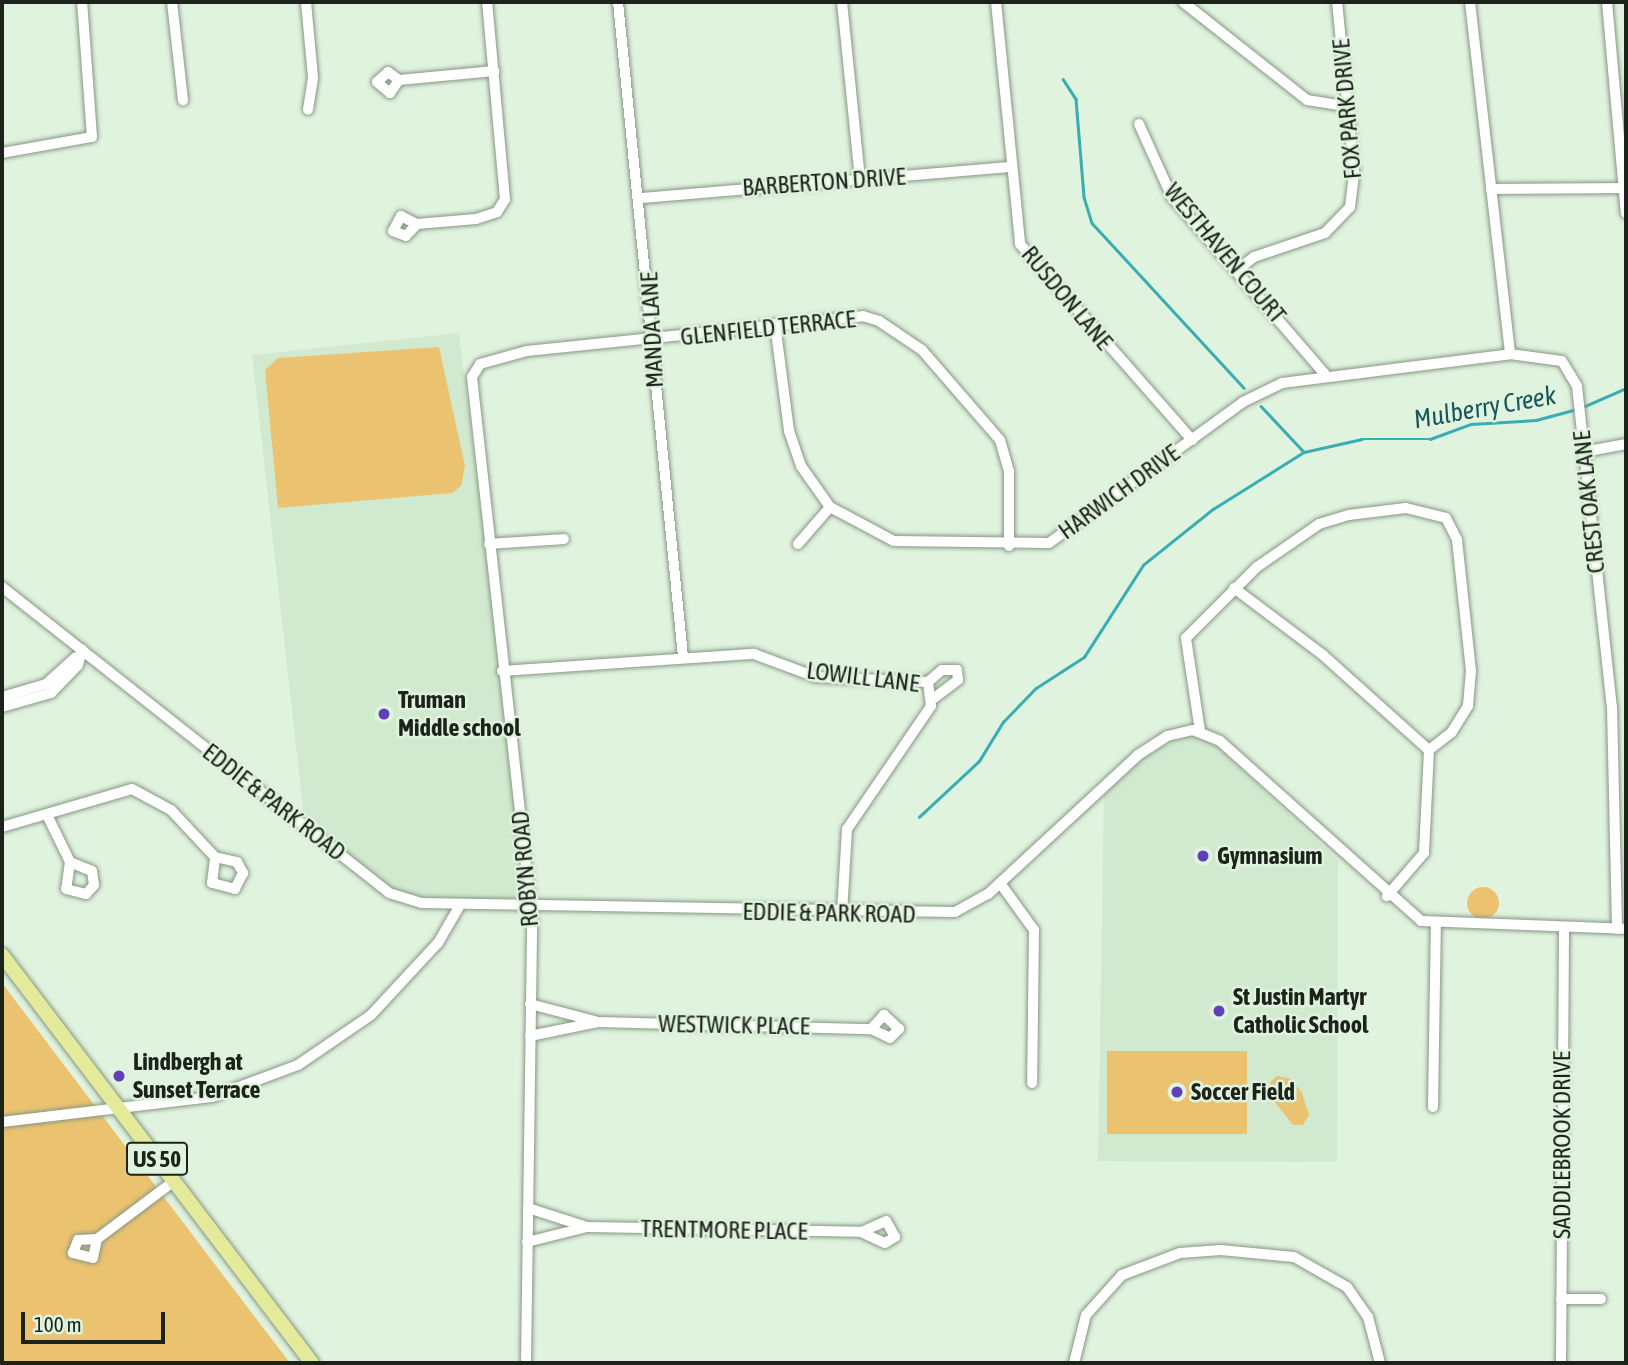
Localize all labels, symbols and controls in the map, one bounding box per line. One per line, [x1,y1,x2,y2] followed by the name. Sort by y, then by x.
[1327,38,1367,180] street label: FOX PARK DRIVE
[741,162,907,202] street label: BARBERTON DRIVE
[1158,177,1292,329] street label: WESTHAVEN COURT
[1015,240,1119,356] street label: RUSDON LANE
[635,271,669,389] street label: MANDA LANE
[679,304,857,352] street label: GLENFIELD TERRACE
[1412,380,1558,436] water label: Mulberry Creek
[1567,429,1611,575] street label: CREST OAK LANE
[1053,438,1185,546] street label: HARWICH DRIVE
[805,656,921,698] street label: LOWILL LANE
[398,686,521,742] place label: Truman Middle school
[376,706,392,722] marker: Truman Middle school
[197,737,351,867] street label: EDDIE & PARK ROAD
[506,810,544,928] street label: ROBYN ROAD
[1217,842,1323,870] place label: Gymnasium
[1195,848,1211,864] marker: Gymnasium
[742,897,916,929] street label: EDDIE & PARK ROAD
[1233,983,1368,1039] place label: St Justin Martyr Catholic School
[1211,1003,1227,1019] marker: St Justin Martyr Catholic School
[658,1009,810,1041] street label: WESTWICK PLACE
[133,1048,260,1104] place label: Lindbergh at Sunset Terrace
[1548,1051,1576,1239] street label: SADDLEBROOK DRIVE
[111,1068,127,1084] marker: Lindbergh at Sunset Terrace
[1191,1078,1295,1106] place label: Soccer Field
[1169,1084,1185,1100] marker: Soccer Field
[125,1140,188,1178] road number: US 50
[640,1214,808,1246] street label: TRENTMORE PLACE
[24,1298,168,1342] scale bar
[34,1312,82,1336] text: 100 m

